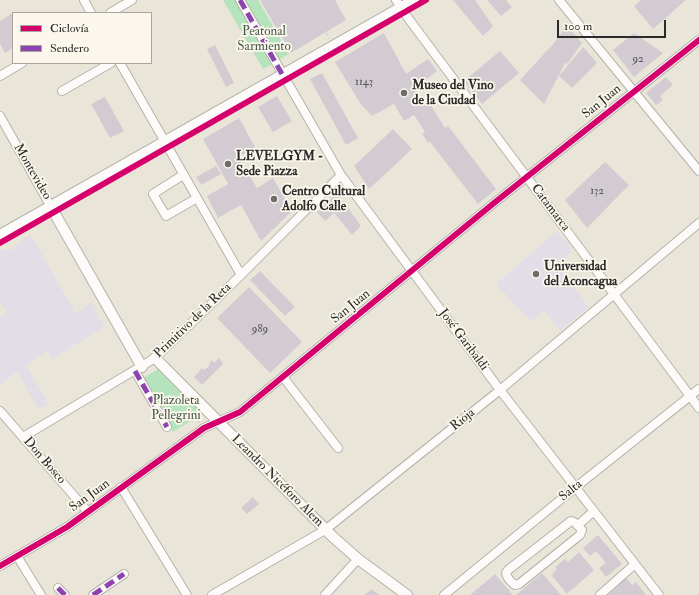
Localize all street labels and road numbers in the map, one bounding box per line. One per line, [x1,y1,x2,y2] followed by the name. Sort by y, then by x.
[579,82,625,122] street label: San Juan
[10,141,54,203] street label: Montevideo
[527,181,573,235] street label: Catamarca
[151,280,235,362] street label: Primitivo de la Reta
[328,287,374,327] street label: San Juan
[435,306,491,374] street label: José Garibaldi
[447,405,479,435] street label: Rioja
[228,432,326,530] street label: Leandro Nicéforo Alem
[19,434,69,488] street label: Don Bosco
[67,476,113,516] street label: San Juan
[556,477,586,505] street label: Salta

